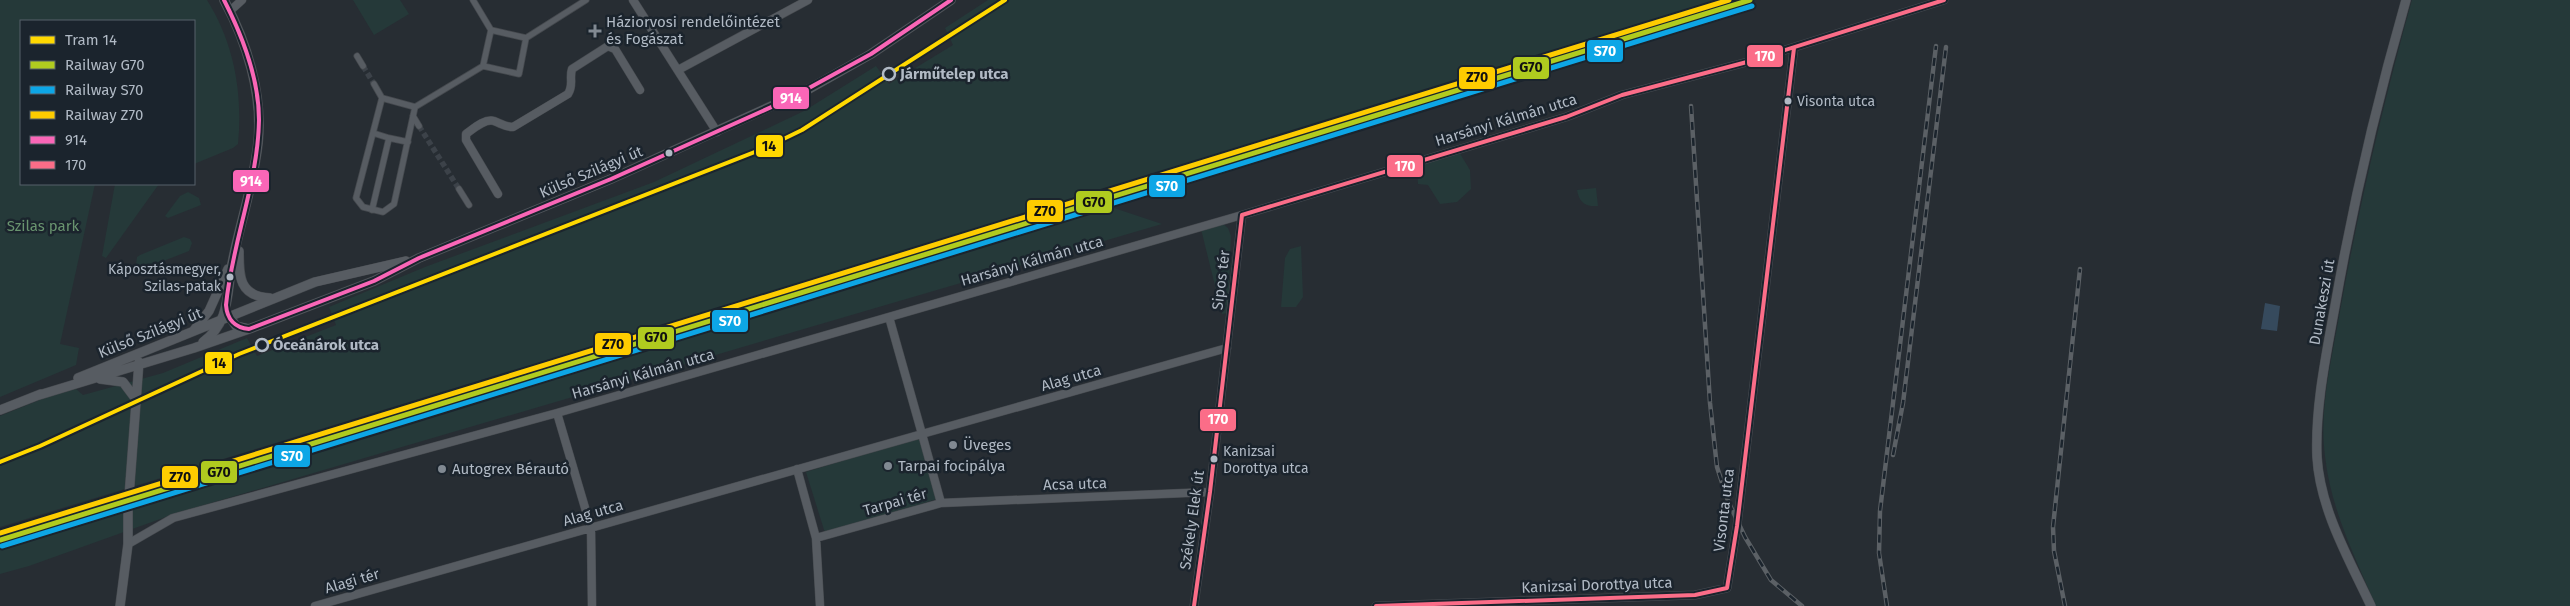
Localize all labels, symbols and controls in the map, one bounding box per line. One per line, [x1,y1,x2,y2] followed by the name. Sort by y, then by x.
[606,13,780,48] place label: Háziorvosi rendelőintézet és Fogászat
[20,20,195,185] legend
[588,24,602,38] marker: Háziorvosi rendelőintézet és Fogászat
[65,31,117,49] text: Tram 14
[1586,39,1624,63] line badge: S70
[1594,43,1616,60] text: S70
[1746,44,1784,68] line badge: 170
[1754,48,1776,65] text: 170
[65,56,145,74] text: Railway G70
[1512,56,1550,80] line badge: G70
[1519,59,1543,76] text: G70
[899,65,1009,83] place label: Járműtelep utca
[1458,66,1496,90] line badge: Z70
[882,67,896,81] marker: Járműtelep utca
[1466,69,1488,86] text: Z70
[65,81,143,99] text: Railway S70
[772,86,810,110] line badge: 914
[780,90,802,107] text: 914
[1433,90,1579,150] street label: Harsányi Kálmán utca
[1797,93,1875,110] place label: Visonta utca
[1783,96,1793,106] marker: Visonta utca
[65,106,143,124] text: Railway Z70
[65,131,87,149] text: 914
[755,134,784,158] line badge: 14
[762,138,776,155] text: 14
[537,142,646,202] street label: Külső Szilágyi út
[664,148,674,158] unlabelled marker
[1386,154,1424,178] line badge: 170
[65,156,86,174] text: 170
[1394,158,1416,175] text: 170
[232,169,270,193] line badge: 914
[240,173,262,190] text: 914
[1148,174,1186,198] line badge: S70
[1156,178,1178,195] text: S70
[1075,190,1113,214] line badge: G70
[1082,194,1106,211] text: G70
[1026,199,1064,223] line badge: Z70
[1034,203,1056,220] text: Z70
[7,217,80,235] park label: Szilas park
[959,232,1105,290] street label: Harsányi Kálmán utca
[1208,249,1234,311] street label: Sipos tér
[2306,257,2339,346] street label: Dunakeszi út
[108,261,222,295] place label: Káposztásmegyer, Szilas-patak
[225,272,235,282] marker: Káposztásmegyer, Szilas-patak
[96,304,205,362] street label: Külső Szilágyi út
[711,309,749,333] line badge: S70
[719,313,741,330] text: S70
[637,326,675,350] line badge: G70
[644,329,668,346] text: G70
[594,332,632,356] line badge: Z70
[273,336,379,354] place label: Óceánárok utca
[602,336,624,353] text: Z70
[255,338,269,352] marker: Óceánárok utca
[570,345,716,403] street label: Harsányi Kálmán utca
[204,351,233,375] line badge: 14
[212,355,226,372] text: 14
[1039,361,1103,395] street label: Alag utca
[1199,408,1237,432] line badge: 170
[1207,411,1229,428] text: 170
[963,436,1011,454] place label: Üveges
[947,439,959,451] marker: Üveges
[1223,443,1309,477] place label: Kanizsai Dorottya utca
[273,444,311,468] line badge: S70
[281,448,303,465] text: S70
[1209,454,1219,464] marker: Kanizsai Dorottya utca
[898,457,1005,475] place label: Tarpai focipálya
[200,460,238,484] line badge: G70
[452,460,569,478] place label: Autogrex Bérautó
[882,460,894,472] marker: Tarpai focipálya
[436,463,448,475] marker: Autogrex Bérautó
[207,464,231,481] text: G70
[161,465,199,489] line badge: Z70
[1710,467,1738,553] street label: Visonta utca
[169,469,191,486] text: Z70
[1176,469,1208,571] street label: Székely Elek út
[1043,474,1107,494] street label: Acsa utca
[861,484,929,520] street label: Tarpai tér
[561,496,625,530] street label: Alag utca
[323,565,382,597] street label: Alagi tér
[1521,573,1673,597] street label: Kanizsai Dorottya utca

